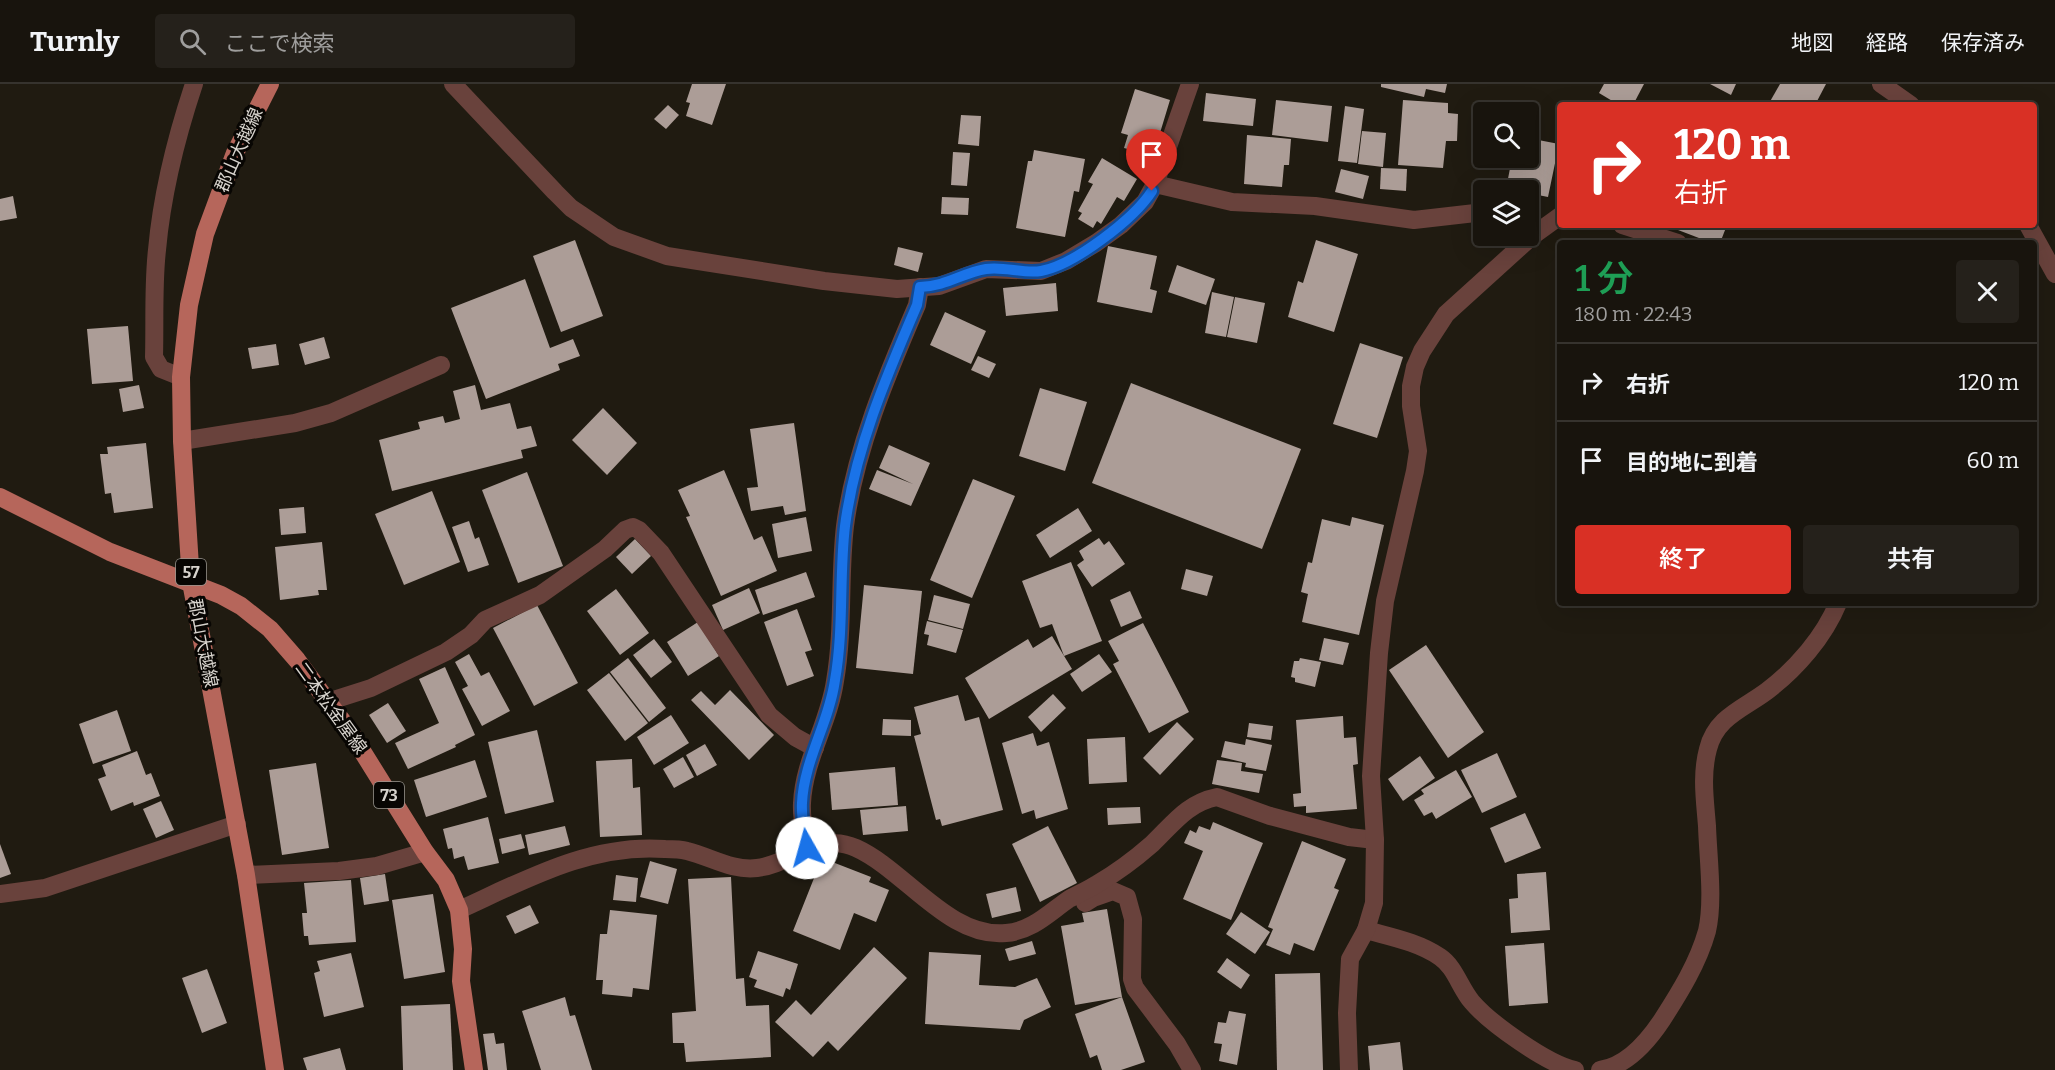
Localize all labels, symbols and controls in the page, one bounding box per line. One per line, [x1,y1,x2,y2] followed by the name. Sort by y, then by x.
[155,14,575,68] search box
[30,25,119,58] text: Turnly
[176,25,209,58] icon: search
[224,30,334,57] text: ここで検索
[1791,30,1833,56] text: 地図
[1866,30,1908,56] text: 経路
[1941,30,2025,56] text: 保存済み
[1473,102,1539,246] map controls
[1473,102,1539,168] button: search
[211,104,267,196] street label: 郡山大越線
[1674,120,1790,170] text: 120 m
[1575,126,1653,204] icon: right
[1126,129,1177,191] pin
[1135,138,1168,171] icon: arrive
[1674,177,1728,209] text: 右折
[1473,180,1539,246] button: layers
[1575,257,1633,301] text: 1 分
[1956,260,2019,323] button: close
[1575,302,1692,326] text: 180 m · 22:43
[1575,366,1608,399] icon: right
[1959,369,2019,396] text: 120 m
[1626,371,1670,398] text: 右折
[1575,444,1608,477] icon: arrive
[1967,447,2019,474] text: 60 m
[1626,449,1758,476] text: 目的地に到着
[1575,525,1791,594] button: 終了
[1803,525,2019,594] button: 共有
[176,559,206,585] road number: 57
[184,597,222,689] street label: 郡山大越線
[290,658,372,758] street label: 二本松金屋線
[374,782,404,808] road number: 73
[775,816,839,880] position arrow

